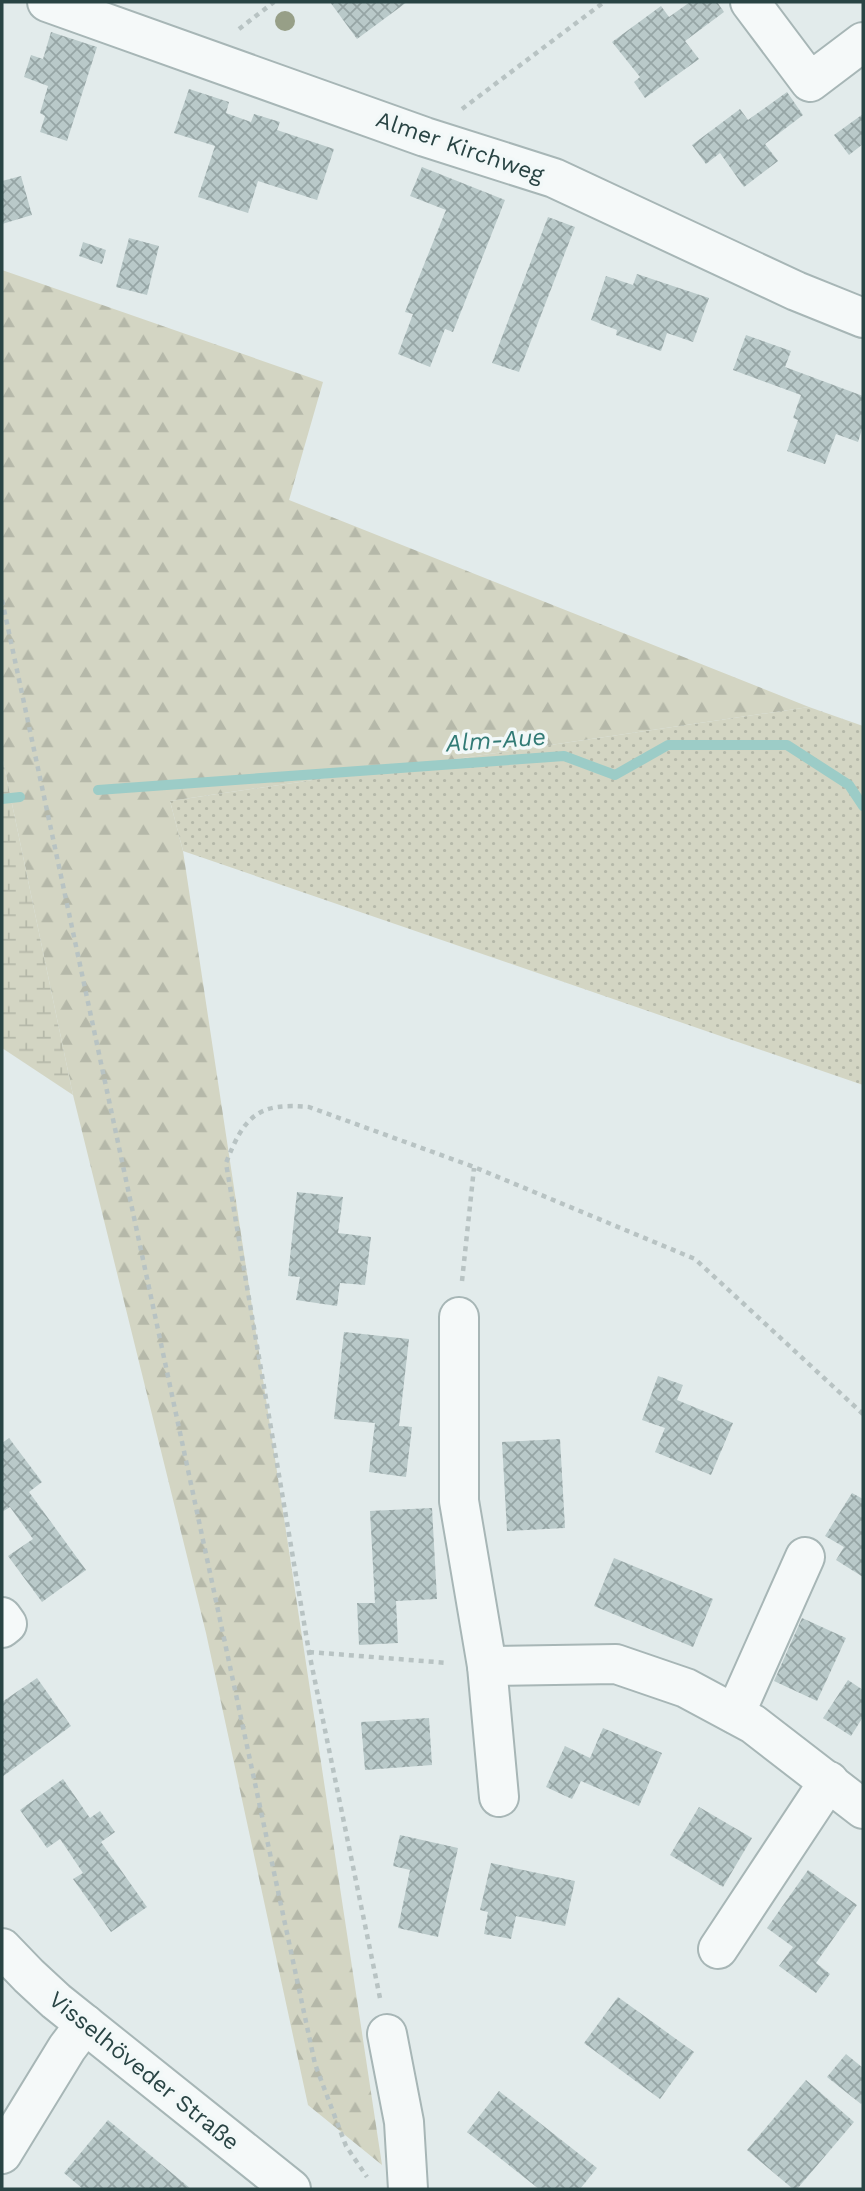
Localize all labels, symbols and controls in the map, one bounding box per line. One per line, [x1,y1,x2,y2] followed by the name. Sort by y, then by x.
[373,106,548,189] street label: Almer Kirchweg
[444,723,547,758] water label: Alm-Aue
[43,1986,245,2156] street label: Visselhöveder Straße

